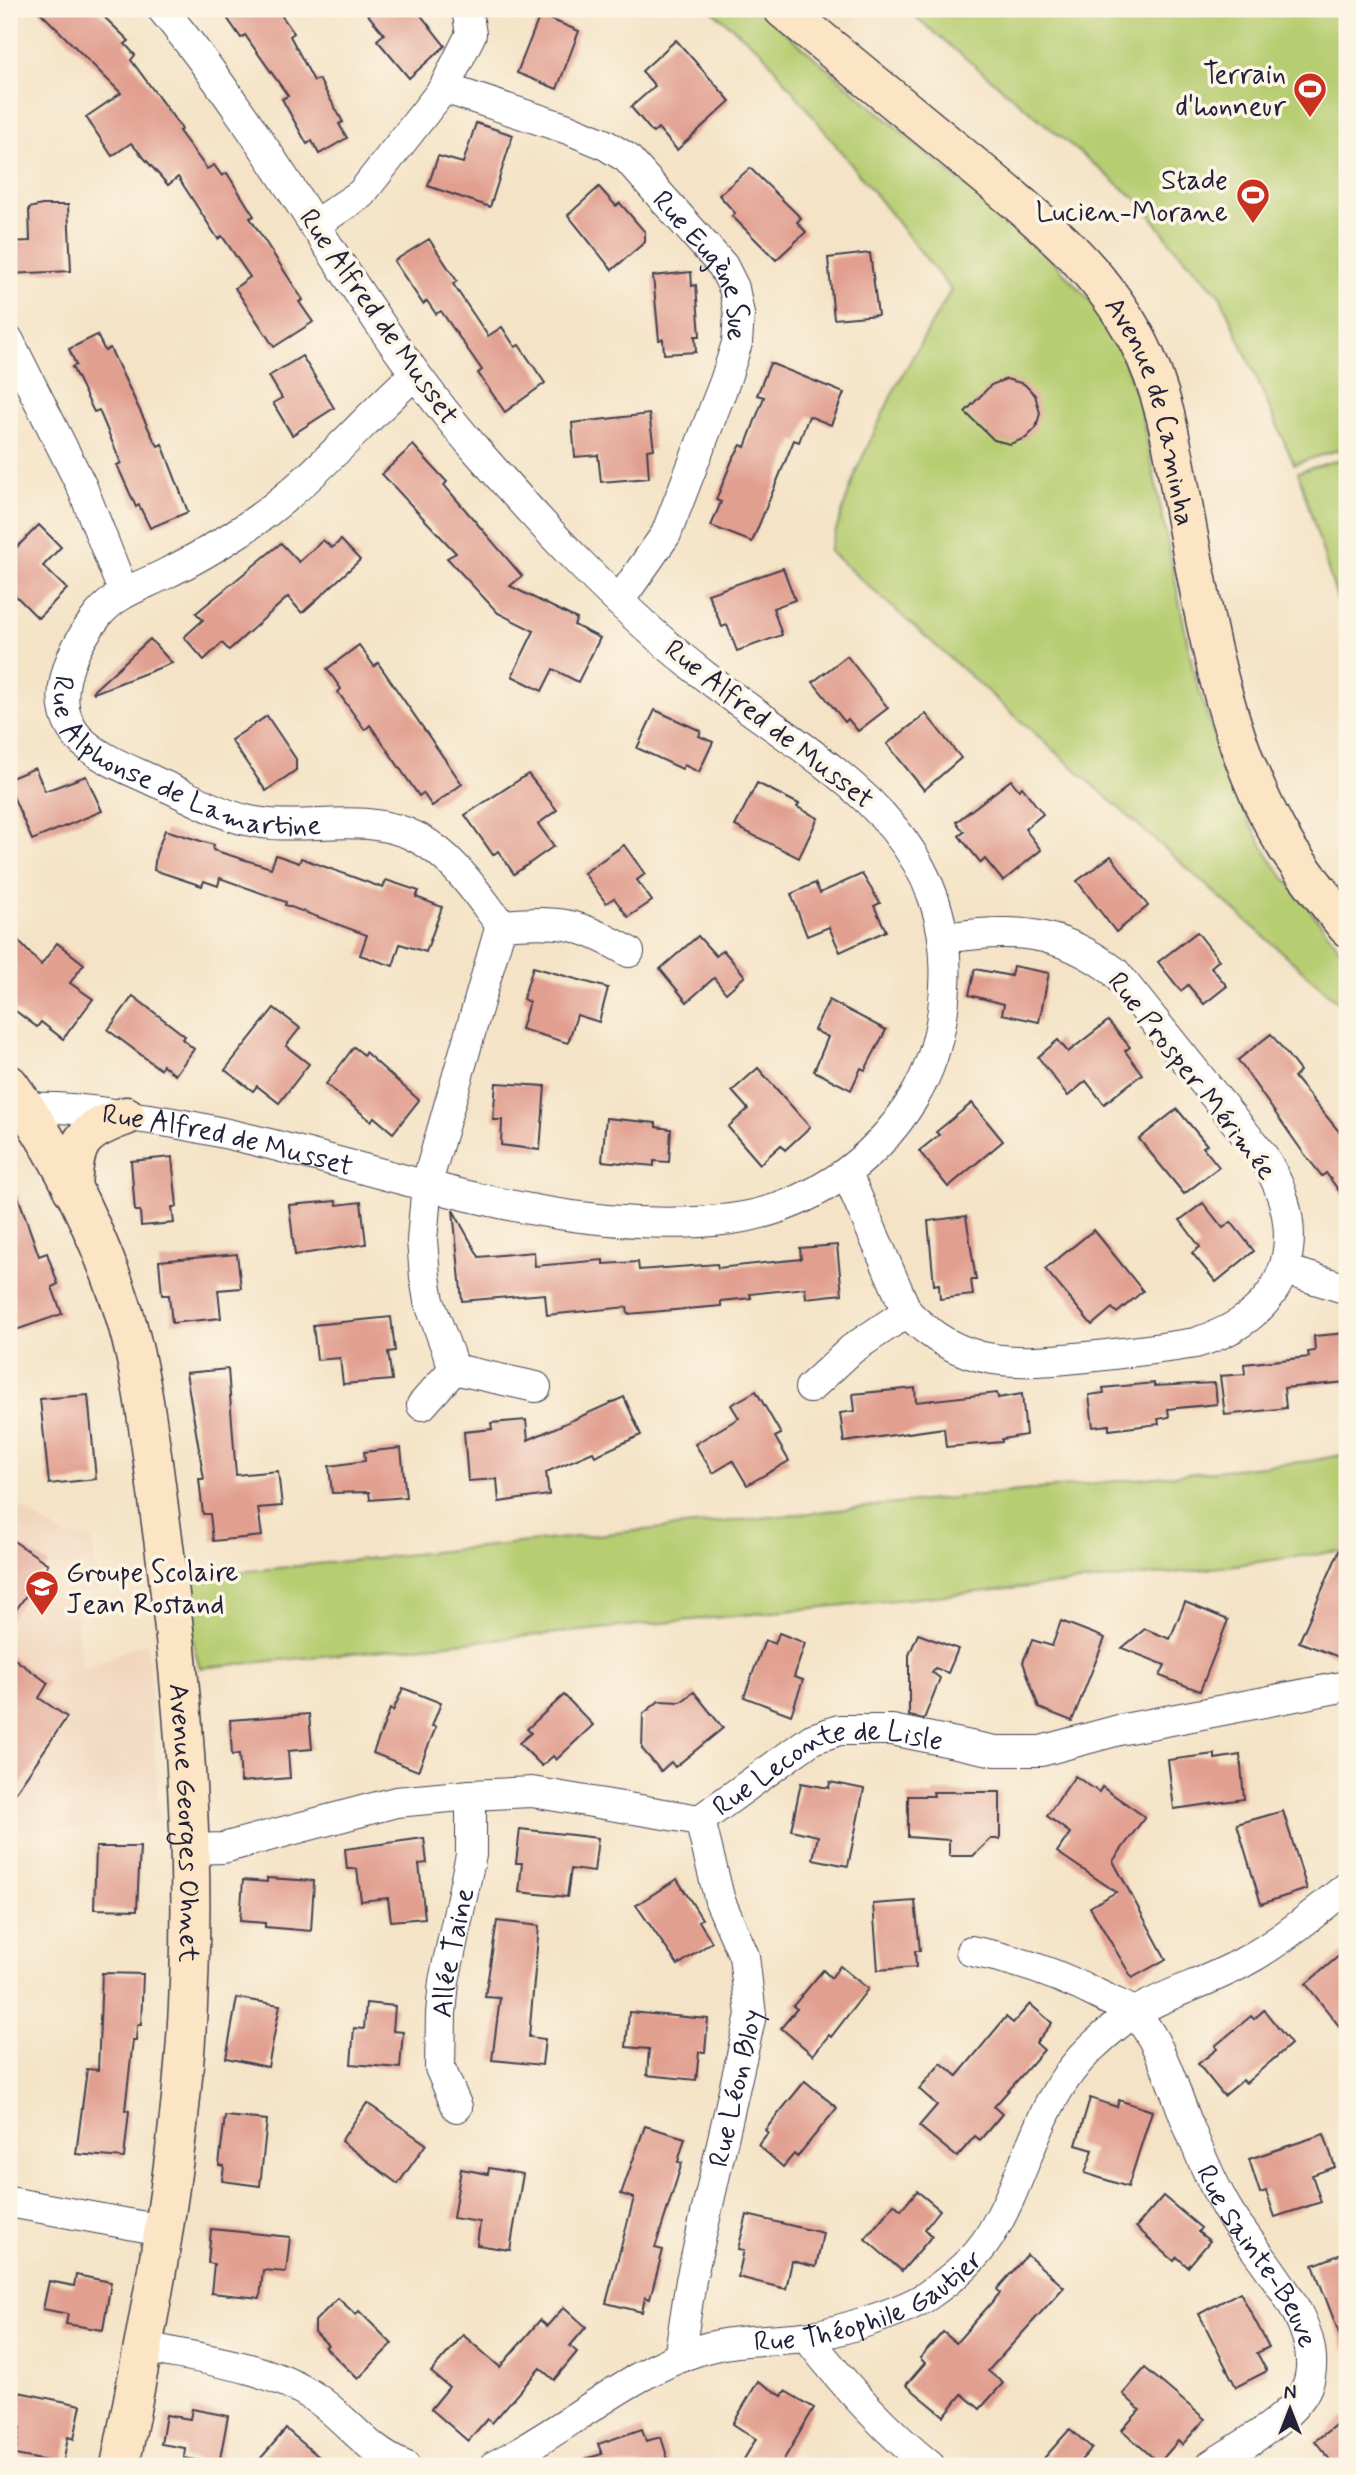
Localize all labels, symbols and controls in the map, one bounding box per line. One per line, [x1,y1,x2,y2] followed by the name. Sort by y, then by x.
[1175,57,1287,126] place label: Terrain d'honneur
[1291,70,1329,119] sports icon: Terrain d'honneur
[1036,163,1228,232] place label: Stade Lucien-Morane
[1234,176,1272,225] sports icon: Stade Lucien-Morane
[643,183,756,343] street label: Rue Eugène Sue
[289,202,466,433] street label: Rue Alfred de Musset
[1095,290,1203,529] street label: Avenue de Caminha
[656,632,881,818] street label: Rue Alfred de Musset
[42,673,322,846] street label: Rue Alphonse de Lamartine
[1098,965,1284,1188] street label: Rue Prosper Mérimée
[100,1096,357,1186] street label: Rue Alfred de Musset
[66,1555,239,1624] place label: Groupe Scolaire Jean Rostand
[23,1568,61,1617] school or university icon: Groupe Scolaire Jean Rostand
[159,1682,206,1964] street label: Avenue Georges Ohnet
[706,1714,946,1826] street label: Rue Leconte de Lisle
[425,1885,484,2019] street label: Allée Taine
[701,2006,773,2171] street label: Rue Léon Bloy
[1186,2159,1325,2352] street label: Rue Sainte-Beuve
[753,2243,992,2362] street label: Rue Théophile Gautier
[1254,2374,1324,2444] north arrow
[1284,2381,1296,2406] text: N

